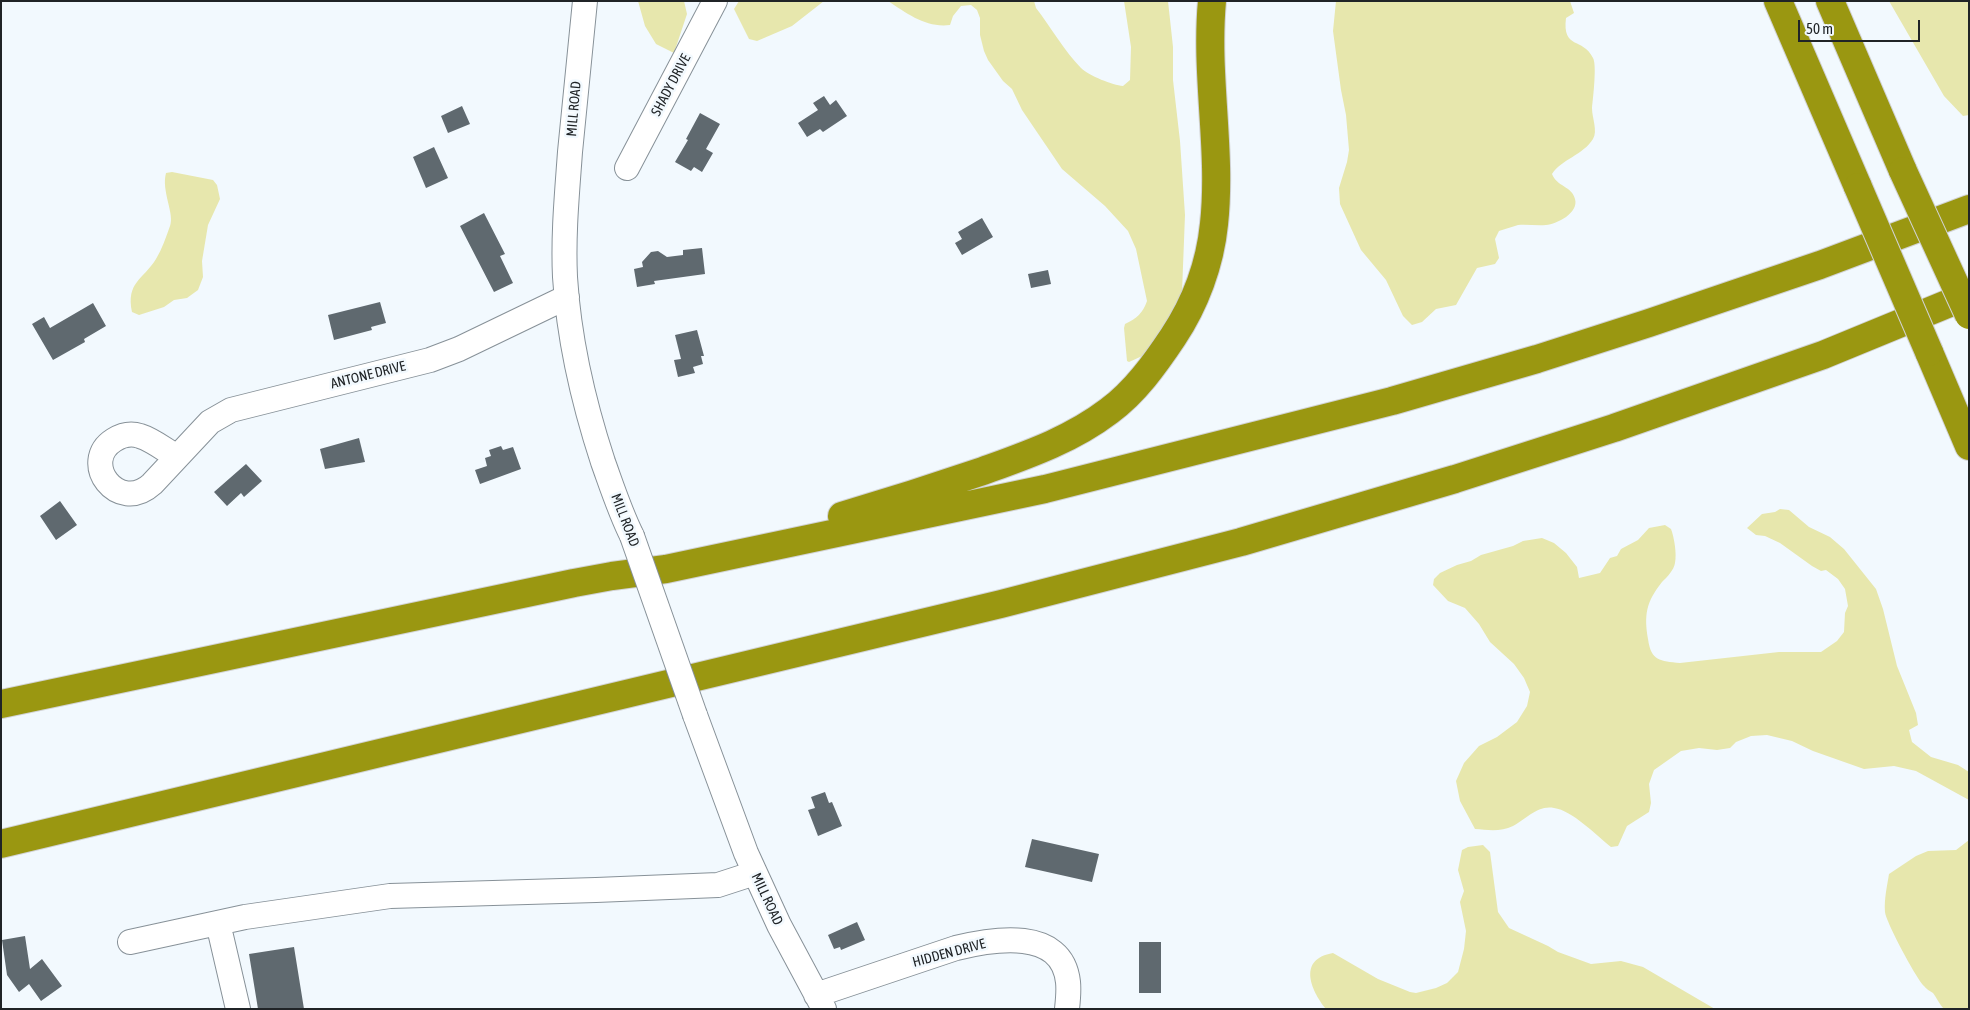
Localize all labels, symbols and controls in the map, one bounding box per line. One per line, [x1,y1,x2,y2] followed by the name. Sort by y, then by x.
[1800,10,1922,42] scale bar
[1806,20,1833,37] text: 50 m
[648,51,694,119] street label: SHADY DRIVE
[563,81,585,137] street label: MILL ROAD
[329,358,407,392] street label: ANTONE DRIVE
[607,491,643,549] street label: MILL ROAD
[748,870,786,928] street label: MILL ROAD
[911,935,987,971] street label: HIDDEN DRIVE

